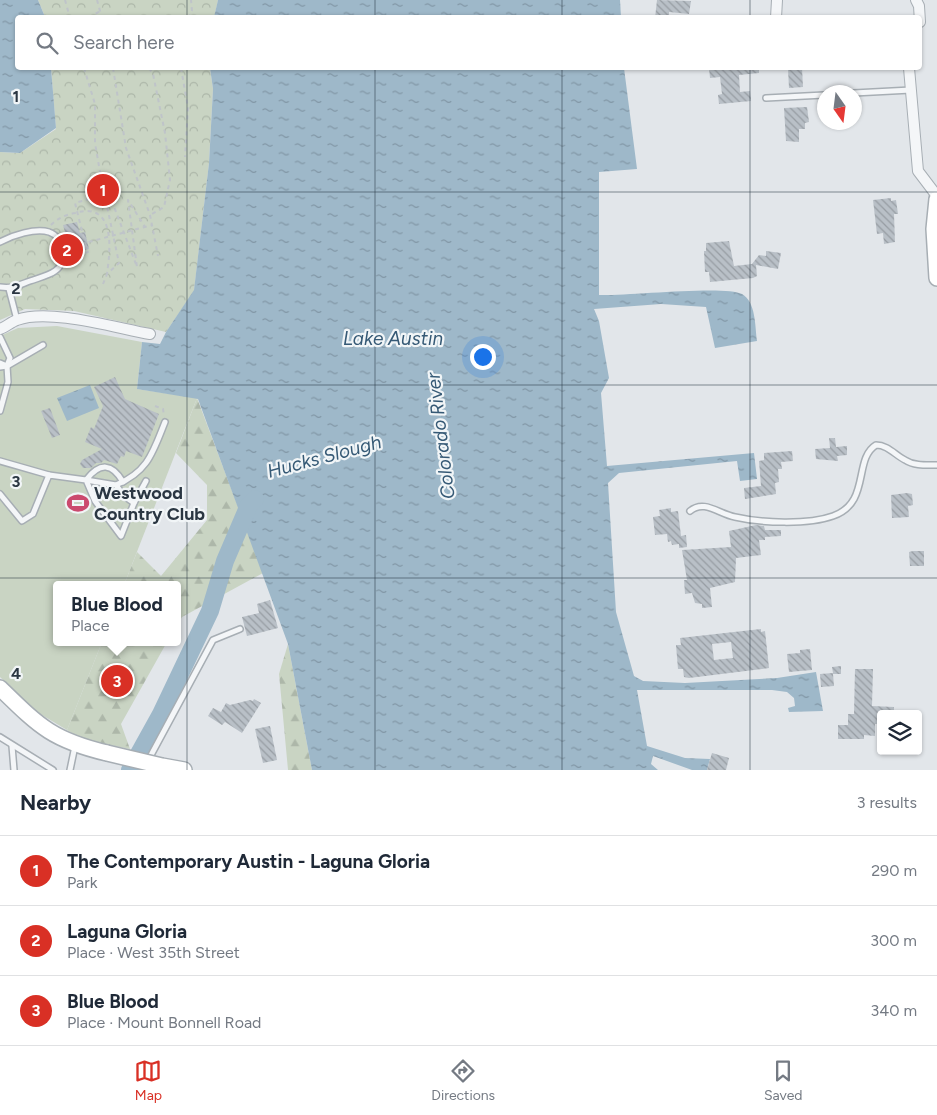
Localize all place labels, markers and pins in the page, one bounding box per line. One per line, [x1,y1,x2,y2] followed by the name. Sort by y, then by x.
[87,171,119,209] pin: 1
[51,231,83,269] pin: 2
[94,482,205,525] place label: Westwood Country Club
[65,490,91,516] sports icon: Westwood Country Club
[101,662,133,700] pin: 3

